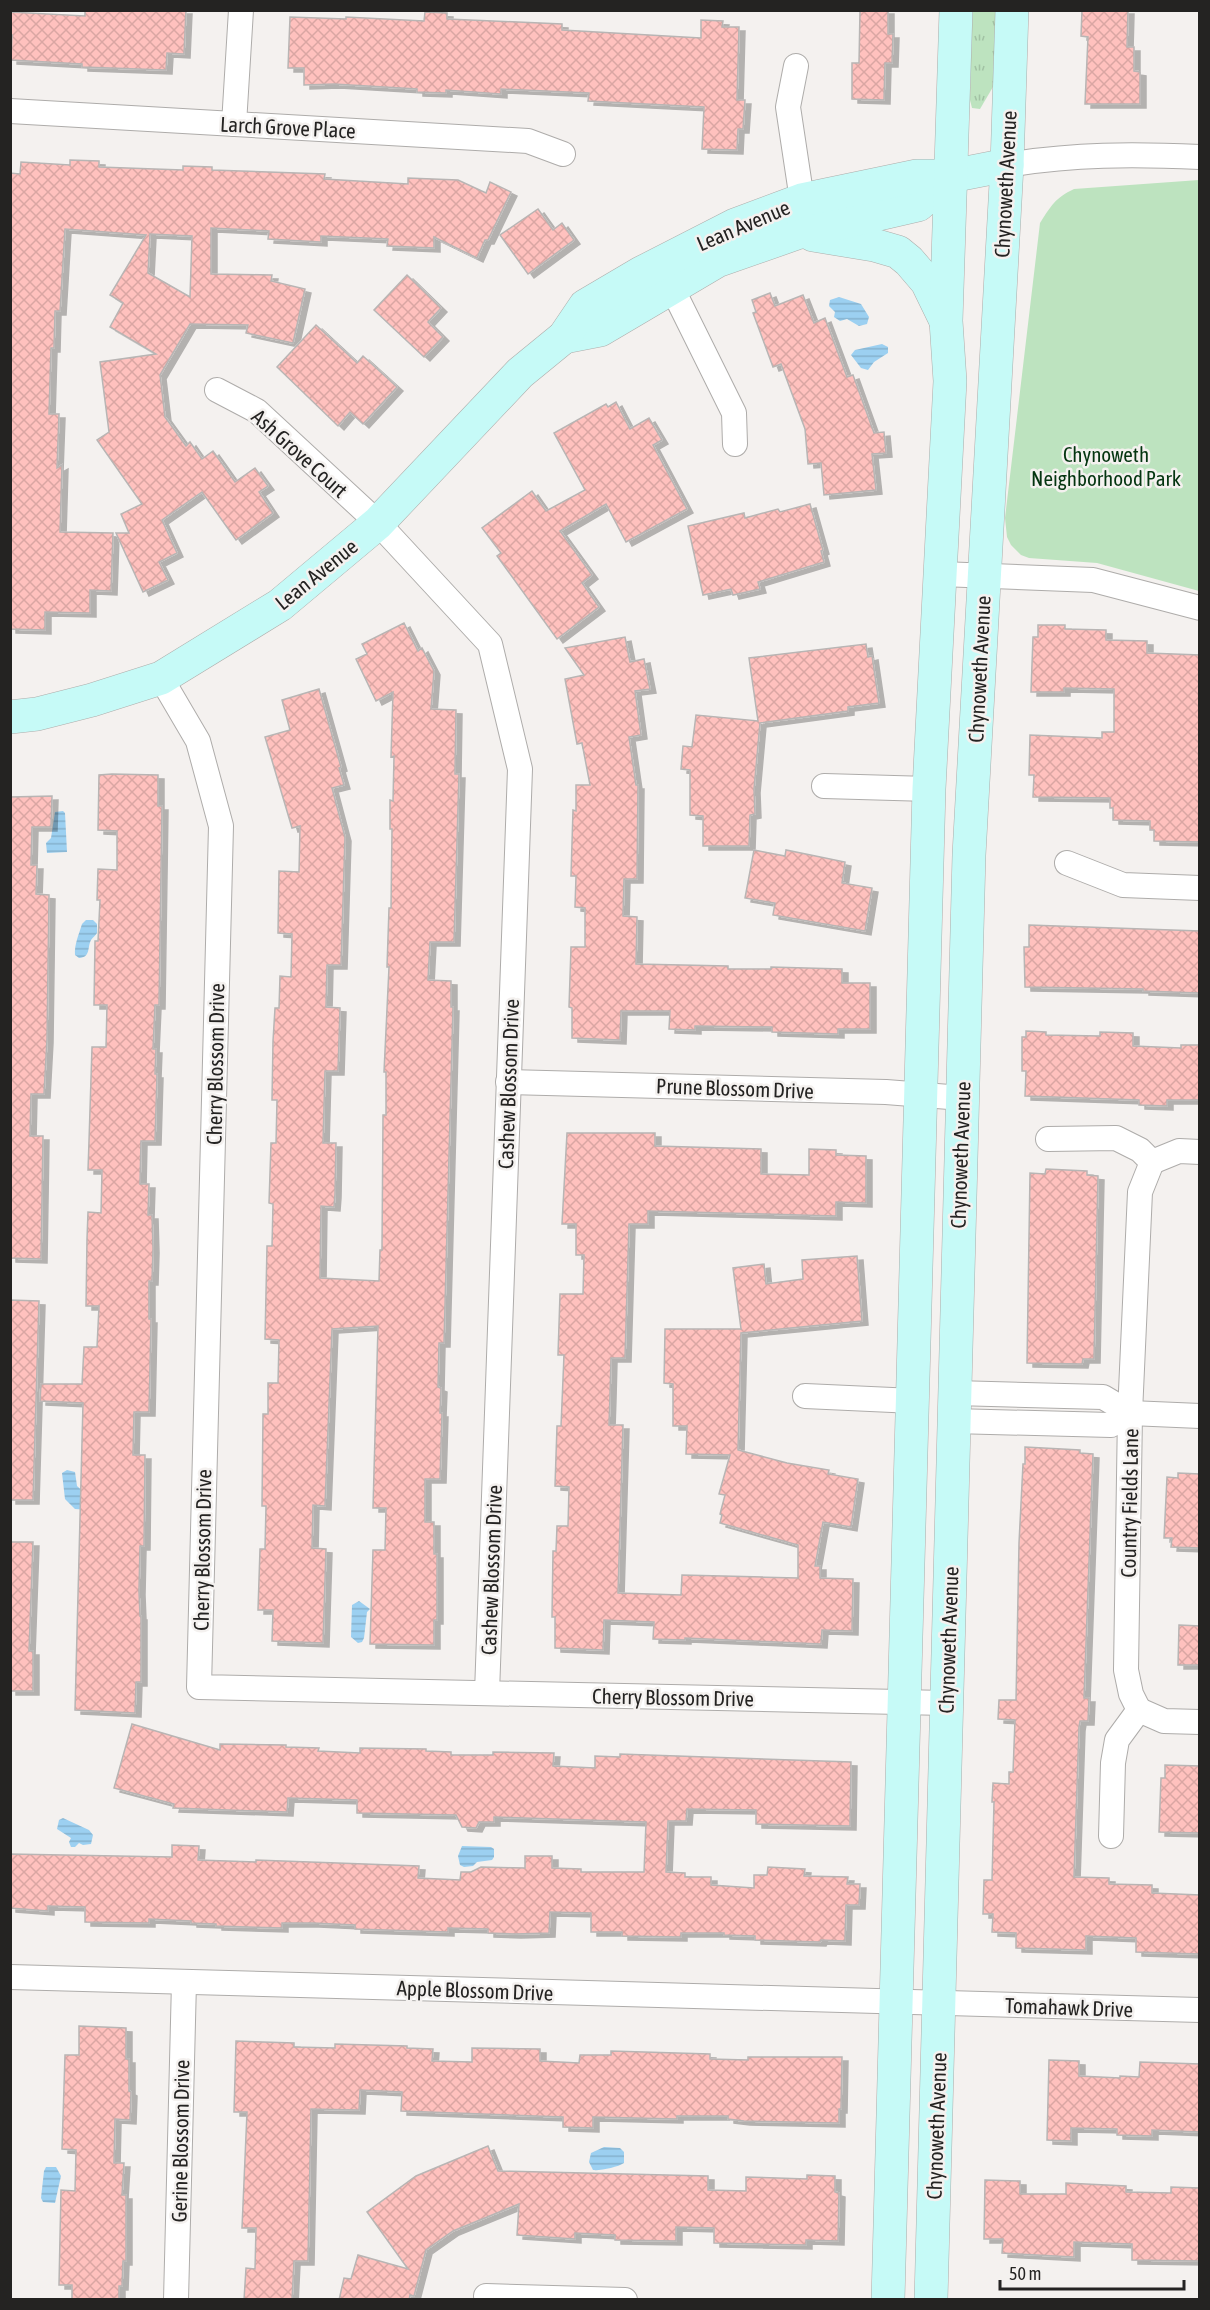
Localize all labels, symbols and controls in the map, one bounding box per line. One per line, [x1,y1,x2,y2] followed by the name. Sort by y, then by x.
[989,110,1021,258] street label: Chynoweth Avenue
[220,111,356,143] street label: Larch Grove Place
[693,195,793,255] street label: Lean Avenue
[247,404,353,502] street label: Ash Grove Court
[1031,442,1181,490] park label: Chynoweth Neighborhood Park
[270,534,362,614] street label: Lean Avenue
[963,595,995,743] street label: Chynoweth Avenue
[202,983,228,1145] street label: Cherry Blossom Drive
[493,999,523,1169] street label: Cashew Blossom Drive
[656,1073,814,1103] street label: Prune Blossom Drive
[945,1081,975,1229] street label: Chynoweth Avenue
[1116,1428,1142,1578] street label: Country Fields Lane
[189,1469,215,1631] street label: Cherry Blossom Drive
[476,1485,506,1655] street label: Cashew Blossom Drive
[933,1566,963,1714] street label: Chynoweth Avenue
[592,1684,754,1710] street label: Cherry Blossom Drive
[396,1975,554,2005] street label: Apple Blossom Drive
[1005,1993,1133,2021] street label: Tomahawk Drive
[921,2052,951,2200] street label: Chynoweth Avenue
[167,2059,193,2223] street label: Gerine Blossom Drive
[1000,2253,1184,2291] scale bar
[1009,2263,1041,2284] text: 50 m

